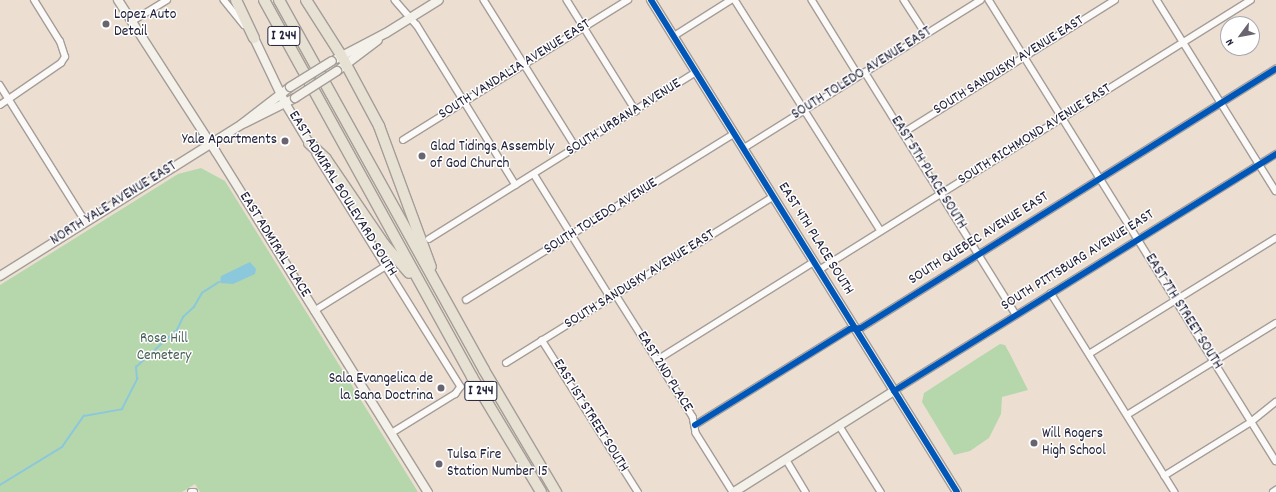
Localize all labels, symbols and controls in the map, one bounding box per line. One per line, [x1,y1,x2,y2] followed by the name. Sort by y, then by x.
[114,6,176,41] place label: Lopez Auto Detail
[930,12,1088,120] street label: SOUTH SANDUSKY AVENUE EAST
[436,16,594,124] street label: SOUTH VANDALIA AVENUE EAST
[1220,16,1260,56] north arrow
[101,19,111,29] marker: Lopez Auto Detail
[267,24,301,48] road number: I 244
[789,24,935,124] street label: SOUTH TOLEDO AVENUE EAST
[1222,35,1239,48] text: N
[563,75,685,161] street label: SOUTH URBANA AVENUE
[955,80,1115,190] street label: SOUTH RICHMOND AVENUE EAST
[284,108,400,280] street label: EAST ADMIRAL BOULEVARD SOUTH
[886,113,970,233] street label: EAST 5TH PLACE SOUTH
[182,132,277,150] place label: Yale Apartments
[280,136,290,146] marker: Yale Apartments
[430,138,554,173] place label: Glad Tidings Assembly of God Church
[417,151,427,161] marker: Glad Tidings Assembly of God Church
[48,158,180,250] street label: NORTH YALE AVENUE EAST
[541,175,661,259] street label: SOUTH TOLEDO AVENUE
[773,179,857,299] street label: EAST 4TH PLACE SOUTH
[906,188,1052,290] street label: SOUTH QUEBEC AVENUE EAST
[234,189,314,301] street label: EAST ADMIRAL PLACE
[998,206,1158,316] street label: SOUTH PITTSBURG AVENUE EAST
[561,226,719,334] street label: SOUTH SANDUSKY AVENUE EAST
[1140,251,1226,373] street label: EAST 7TH STREET SOUTH
[632,328,696,416] street label: EAST 2ND PLACE
[137,330,191,365] park label: Rose Hill Cemetery
[548,356,632,476] street label: EAST 1ST STREET SOUTH
[329,370,433,405] place label: Sala Evangelica de la Sana Doctrina
[464,379,498,403] road number: I 244
[436,383,446,393] marker: Sala Evangelica de la Sana Doctrina
[1042,425,1106,460] place label: Will Rogers High School
[1029,438,1039,448] marker: Will Rogers High School
[447,446,548,481] place label: Tulsa Fire Station Number 15
[434,459,444,469] marker: Tulsa Fire Station Number 15

